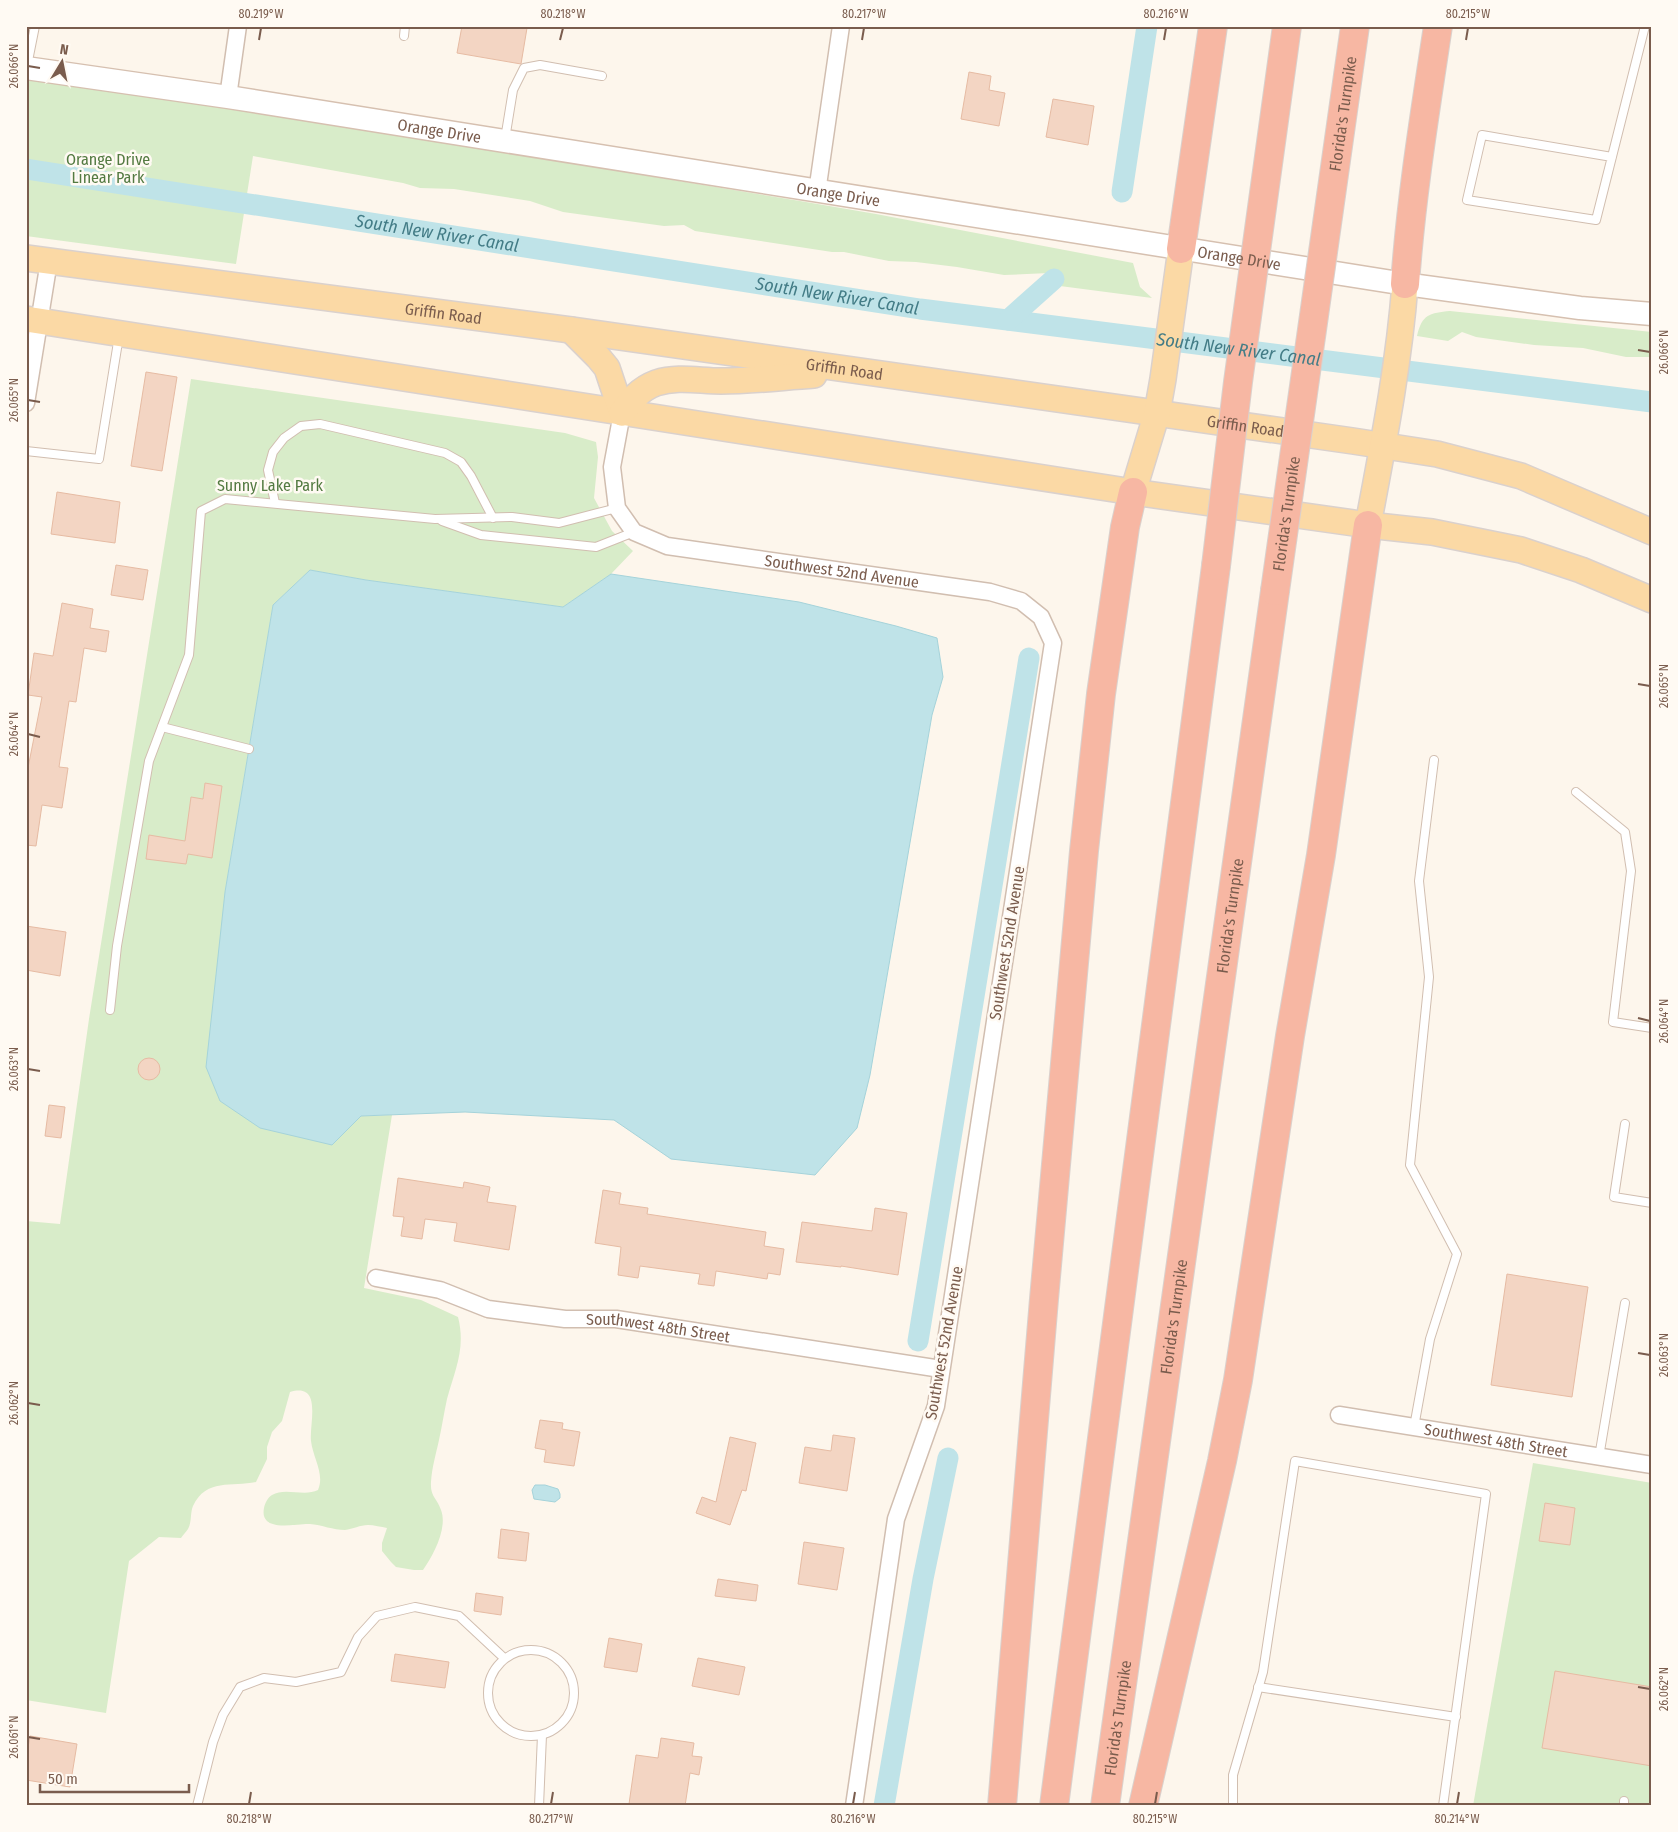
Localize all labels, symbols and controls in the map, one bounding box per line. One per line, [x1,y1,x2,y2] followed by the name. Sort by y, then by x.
[239,7,283,21] text: 80.219°W
[540,7,586,21] text: 80.218°W
[842,7,886,21] text: 80.217°W
[1144,7,1188,21] text: 80.216°W
[1446,7,1490,21] text: 80.215°W
[38,38,88,88] north arrow
[59,41,70,59] text: N
[7,44,21,88] text: 26.066°N
[1325,55,1360,173] street label: Florida's Turnpike
[396,115,482,147] street label: Orange Drive
[66,150,150,187] park label: Orange Drive Linear Park
[795,178,881,210] street label: Orange Drive
[353,210,520,257] water label: South New River Canal
[1196,242,1282,274] street label: Orange Drive
[753,272,921,320] water label: South New River Canal
[404,299,483,328] street label: Griffin Road
[1154,328,1322,371] water label: South New River Canal
[1657,330,1671,374] text: 26.066°N
[805,354,884,384] street label: Griffin Road
[7,378,21,422] text: 26.065°N
[1206,411,1285,441] street label: Griffin Road
[1268,455,1303,573] street label: Florida's Turnpike
[217,476,324,495] park label: Sunny Lake Park
[763,551,920,591] street label: Southwest 52nd Avenue
[1657,664,1671,708] text: 26.065°N
[7,712,21,756] text: 26.064°N
[1212,857,1247,974] street label: Florida's Turnpike
[985,865,1029,1021] street label: Southwest 52nd Avenue
[1657,999,1671,1043] text: 26.064°N
[7,1047,21,1091] text: 26.063°N
[1156,1258,1191,1376] street label: Florida's Turnpike
[921,1265,967,1421] street label: Southwest 52nd Avenue
[586,1310,732,1346] street label: Southwest 48th Street
[1657,1333,1671,1377] text: 26.063°N
[7,1381,21,1425] text: 26.062°N
[1423,1419,1570,1461] street label: Southwest 48th Street
[1100,1659,1135,1777] street label: Florida's Turnpike
[1657,1667,1671,1711] text: 26.062°N
[7,1716,21,1758] text: 26.061°N
[40,1762,189,1794] scale bar
[48,1770,78,1788] text: 50 m
[226,1812,272,1826] text: 80.218°W
[529,1812,573,1826] text: 80.217°W
[831,1812,875,1826] text: 80.216°W
[1133,1812,1177,1826] text: 80.215°W
[1435,1812,1479,1826] text: 80.214°W

